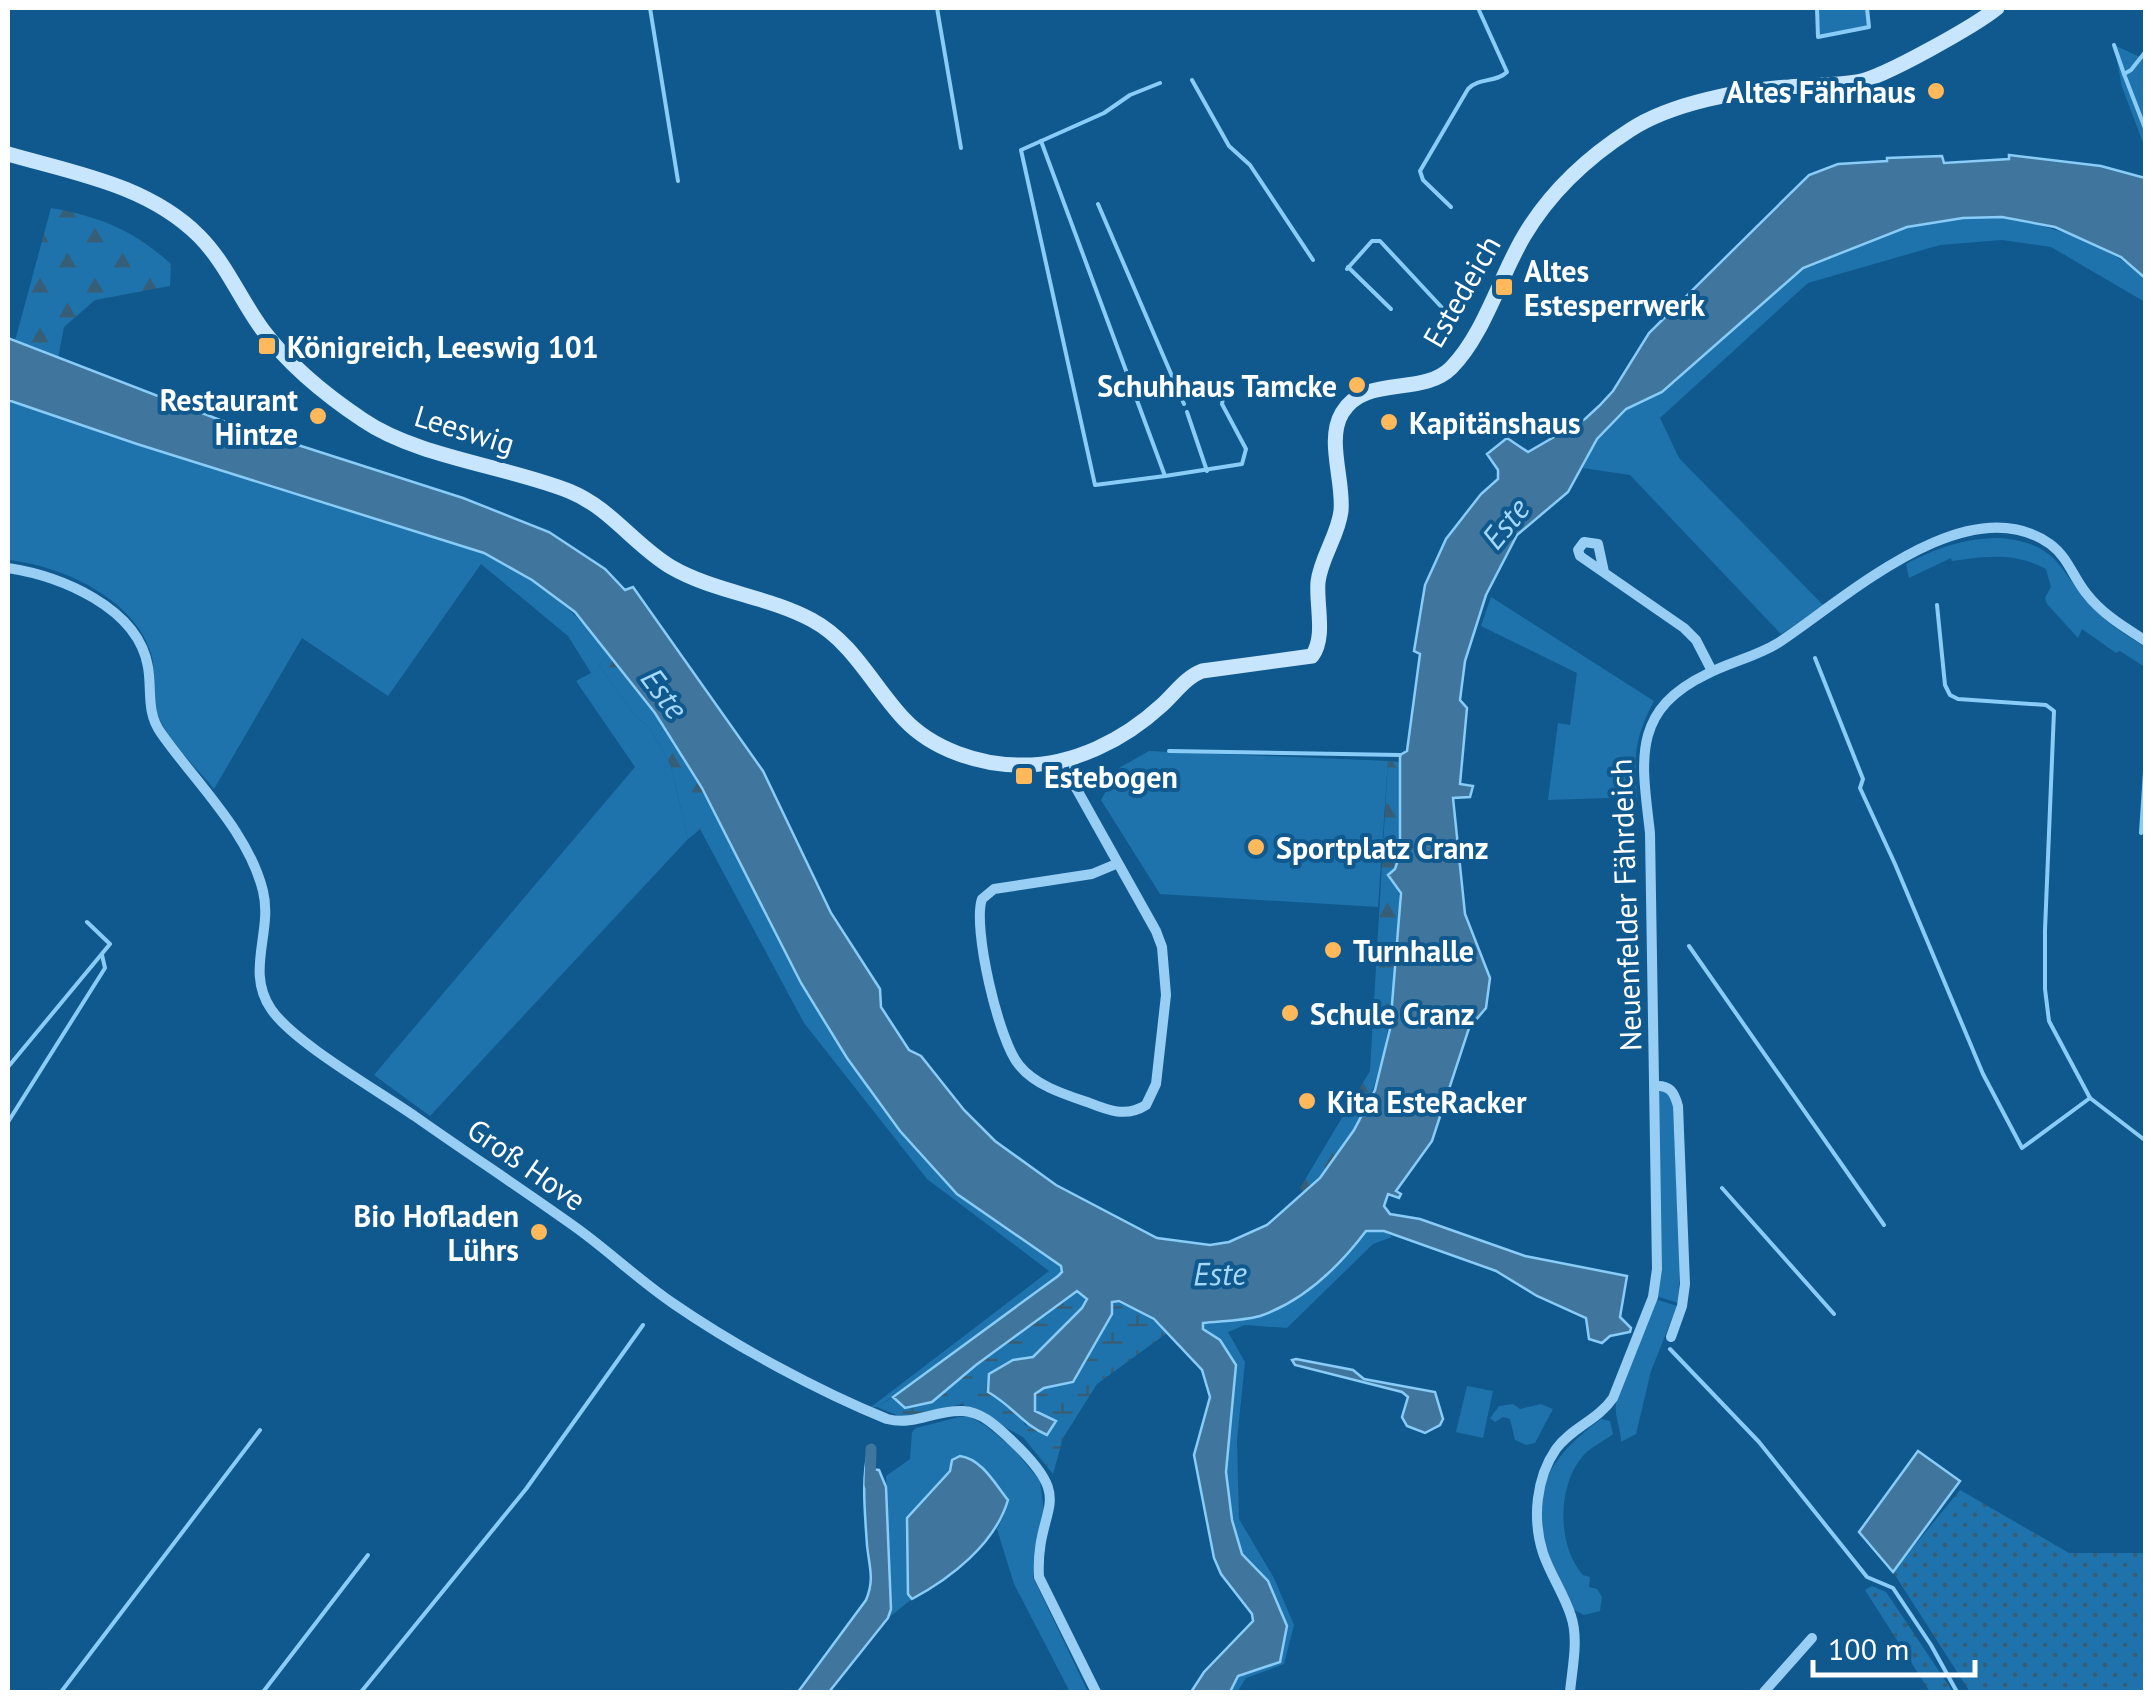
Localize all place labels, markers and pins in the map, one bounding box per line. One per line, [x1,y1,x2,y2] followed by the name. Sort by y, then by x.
[1726,72,1916,111] place label: Altes Fährhaus
[1925,80,1947,102] marker: Altes Fährhaus
[1524,251,1705,324] place label: Altes Estesperrwerk
[1493,276,1515,298] marker: Altes Estesperrwerk
[287,327,599,366] place label: Königreich, Leeswig 101
[256,335,278,357] marker: Königreich, Leeswig 101
[1097,366,1337,405] place label: Schuhhaus Tamcke
[1346,374,1368,396] marker: Schuhhaus Tamcke
[160,380,299,453] place label: Restaurant Hintze
[1409,403,1581,442] place label: Kapitänshaus
[307,405,329,427] marker: Restaurant Hintze
[1378,411,1400,433] marker: Kapitänshaus
[1044,757,1178,796] place label: Estebogen
[1013,765,1035,787] marker: Estebogen
[1276,828,1488,867] place label: Sportplatz Cranz
[1245,836,1267,858] marker: Sportplatz Cranz
[1353,931,1474,970] place label: Turnhalle
[1322,939,1344,961] marker: Turnhalle
[1310,994,1475,1033] place label: Schule Cranz
[1279,1002,1301,1024] marker: Schule Cranz
[1327,1082,1527,1121] place label: Kita EsteRacker
[1296,1090,1318,1112] marker: Kita EsteRacker
[353,1196,519,1269] place label: Bio Hofladen Lührs
[528,1221,550,1243] marker: Bio Hofladen Lührs

